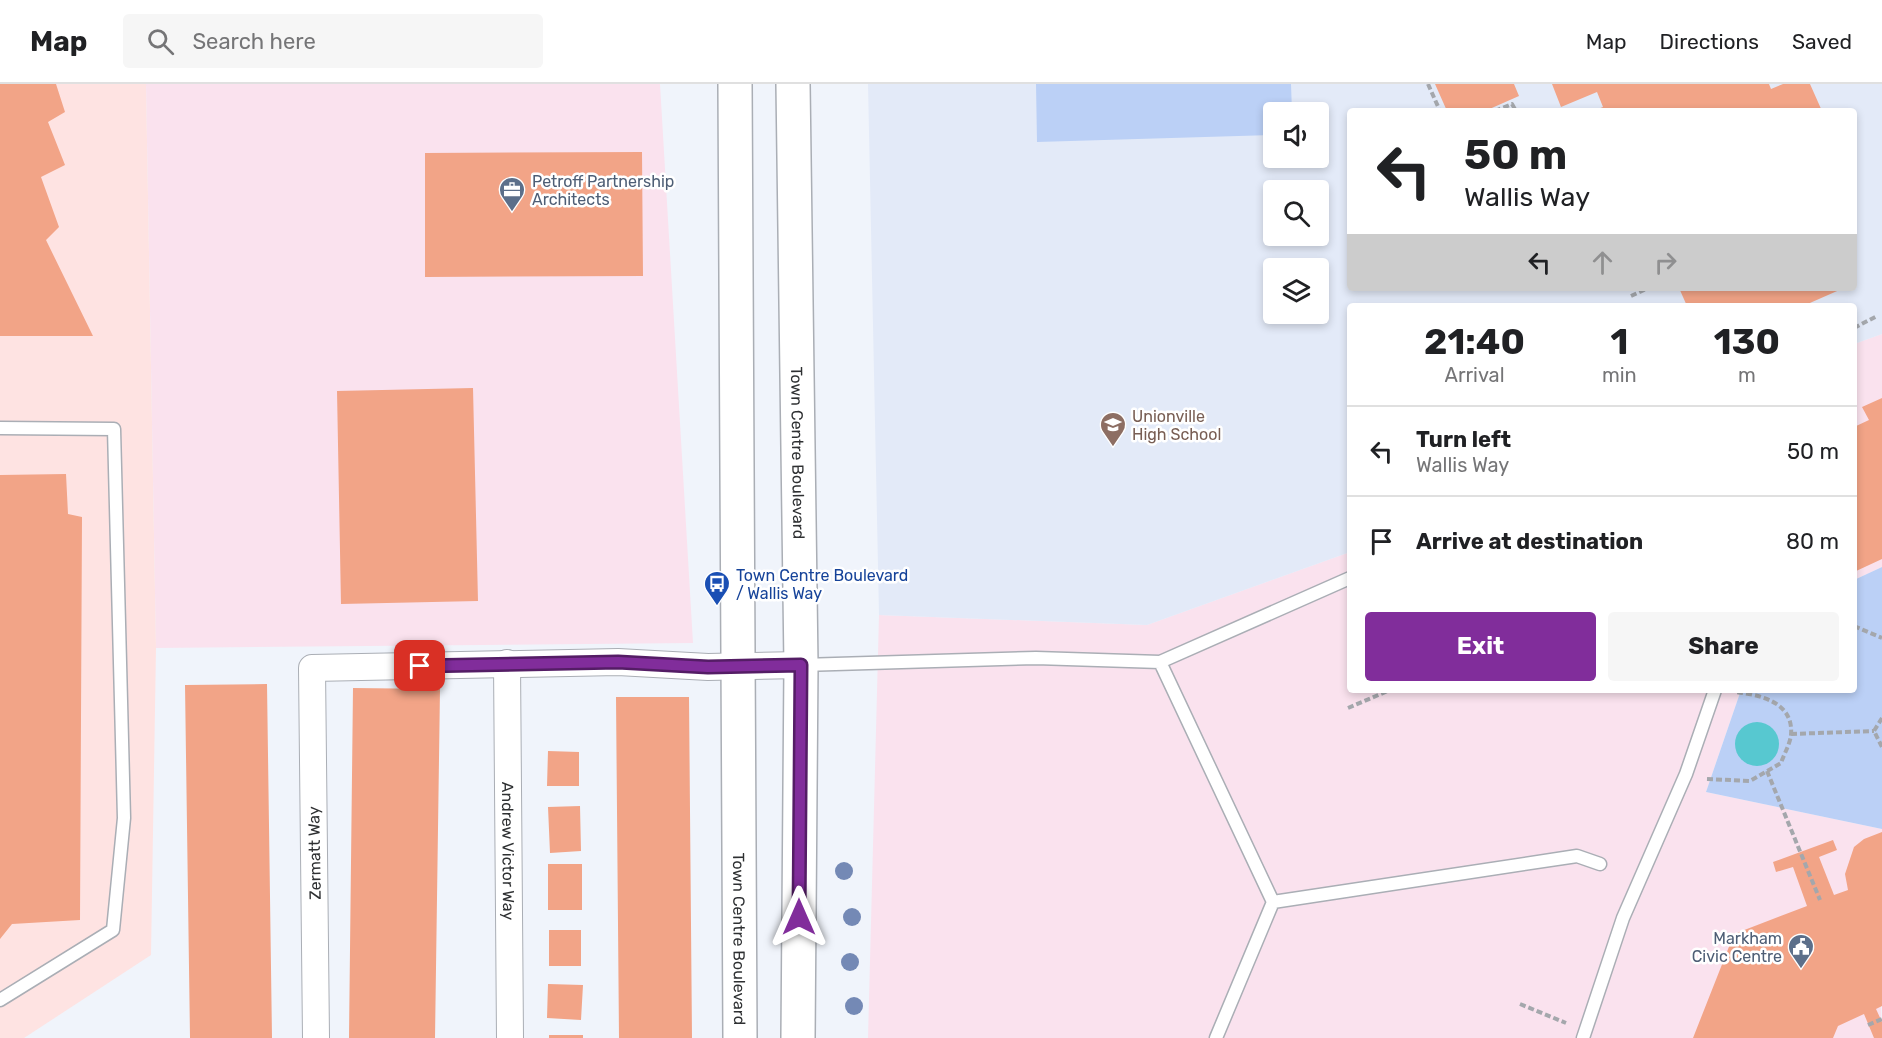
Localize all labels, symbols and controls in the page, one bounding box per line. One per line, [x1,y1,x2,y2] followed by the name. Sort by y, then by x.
[123,14,543,68] search box
[30,25,87,58] text: Map
[144,25,177,58] icon: search
[192,28,316,55] text: Search here
[1586,29,1627,54] text: Map
[1660,29,1759,54] text: Directions
[1792,29,1852,54] text: Saved
[1263,102,1329,324] map controls
[1263,102,1329,168] button: sound
[1464,130,1567,180] text: 50 m
[1365,132,1443,210] icon: left
[532,172,674,209] place label: Petroff Partnership Architects
[497,175,527,213] office icon: Petroff Partnership Architects
[1263,180,1329,246] button: search
[1464,181,1590,213] text: Wallis Way
[1523,246,1556,279] icon: left
[1586,246,1619,279] icon: ahead
[1649,246,1682,279] icon: right
[1263,258,1329,324] button: layers
[1424,320,1525,363] text: 21:40
[1610,320,1628,363] text: 1
[1714,320,1780,363] text: 130
[1444,363,1505,387] text: Arrival
[1602,363,1637,387] text: min
[1738,363,1756,387] text: m
[787,367,808,539] street label: Town Centre Boulevard
[1132,407,1221,444] place label: Unionville High School
[1098,410,1128,448] school or university icon: Unionville High School
[1416,426,1511,453] text: Turn left
[1365,435,1398,468] icon: left
[1787,438,1839,465] text: 50 m
[1416,453,1509,477] text: Wallis Way
[1365,525,1398,558] icon: arrive
[1416,528,1643,555] text: Arrive at destination
[1786,528,1839,555] text: 80 m
[736,566,908,603] place label: Town Centre Boulevard / Wallis Way
[702,569,732,607] bus stop icon: Town Centre Boulevard / Wallis Way
[1365,612,1596,681] button: Exit
[1608,612,1839,681] button: Share
[394,640,445,691] pin
[403,649,436,682] icon: arrive
[498,782,518,921] street label: Andrew Victor Way
[304,806,325,900] street label: Zermatt Way
[729,853,749,1025] street label: Town Centre Boulevard
[767,885,831,949] position arrow
[1692,929,1782,966] place label: Markham Civic Centre
[1786,932,1816,970] public building icon: Markham Civic Centre

